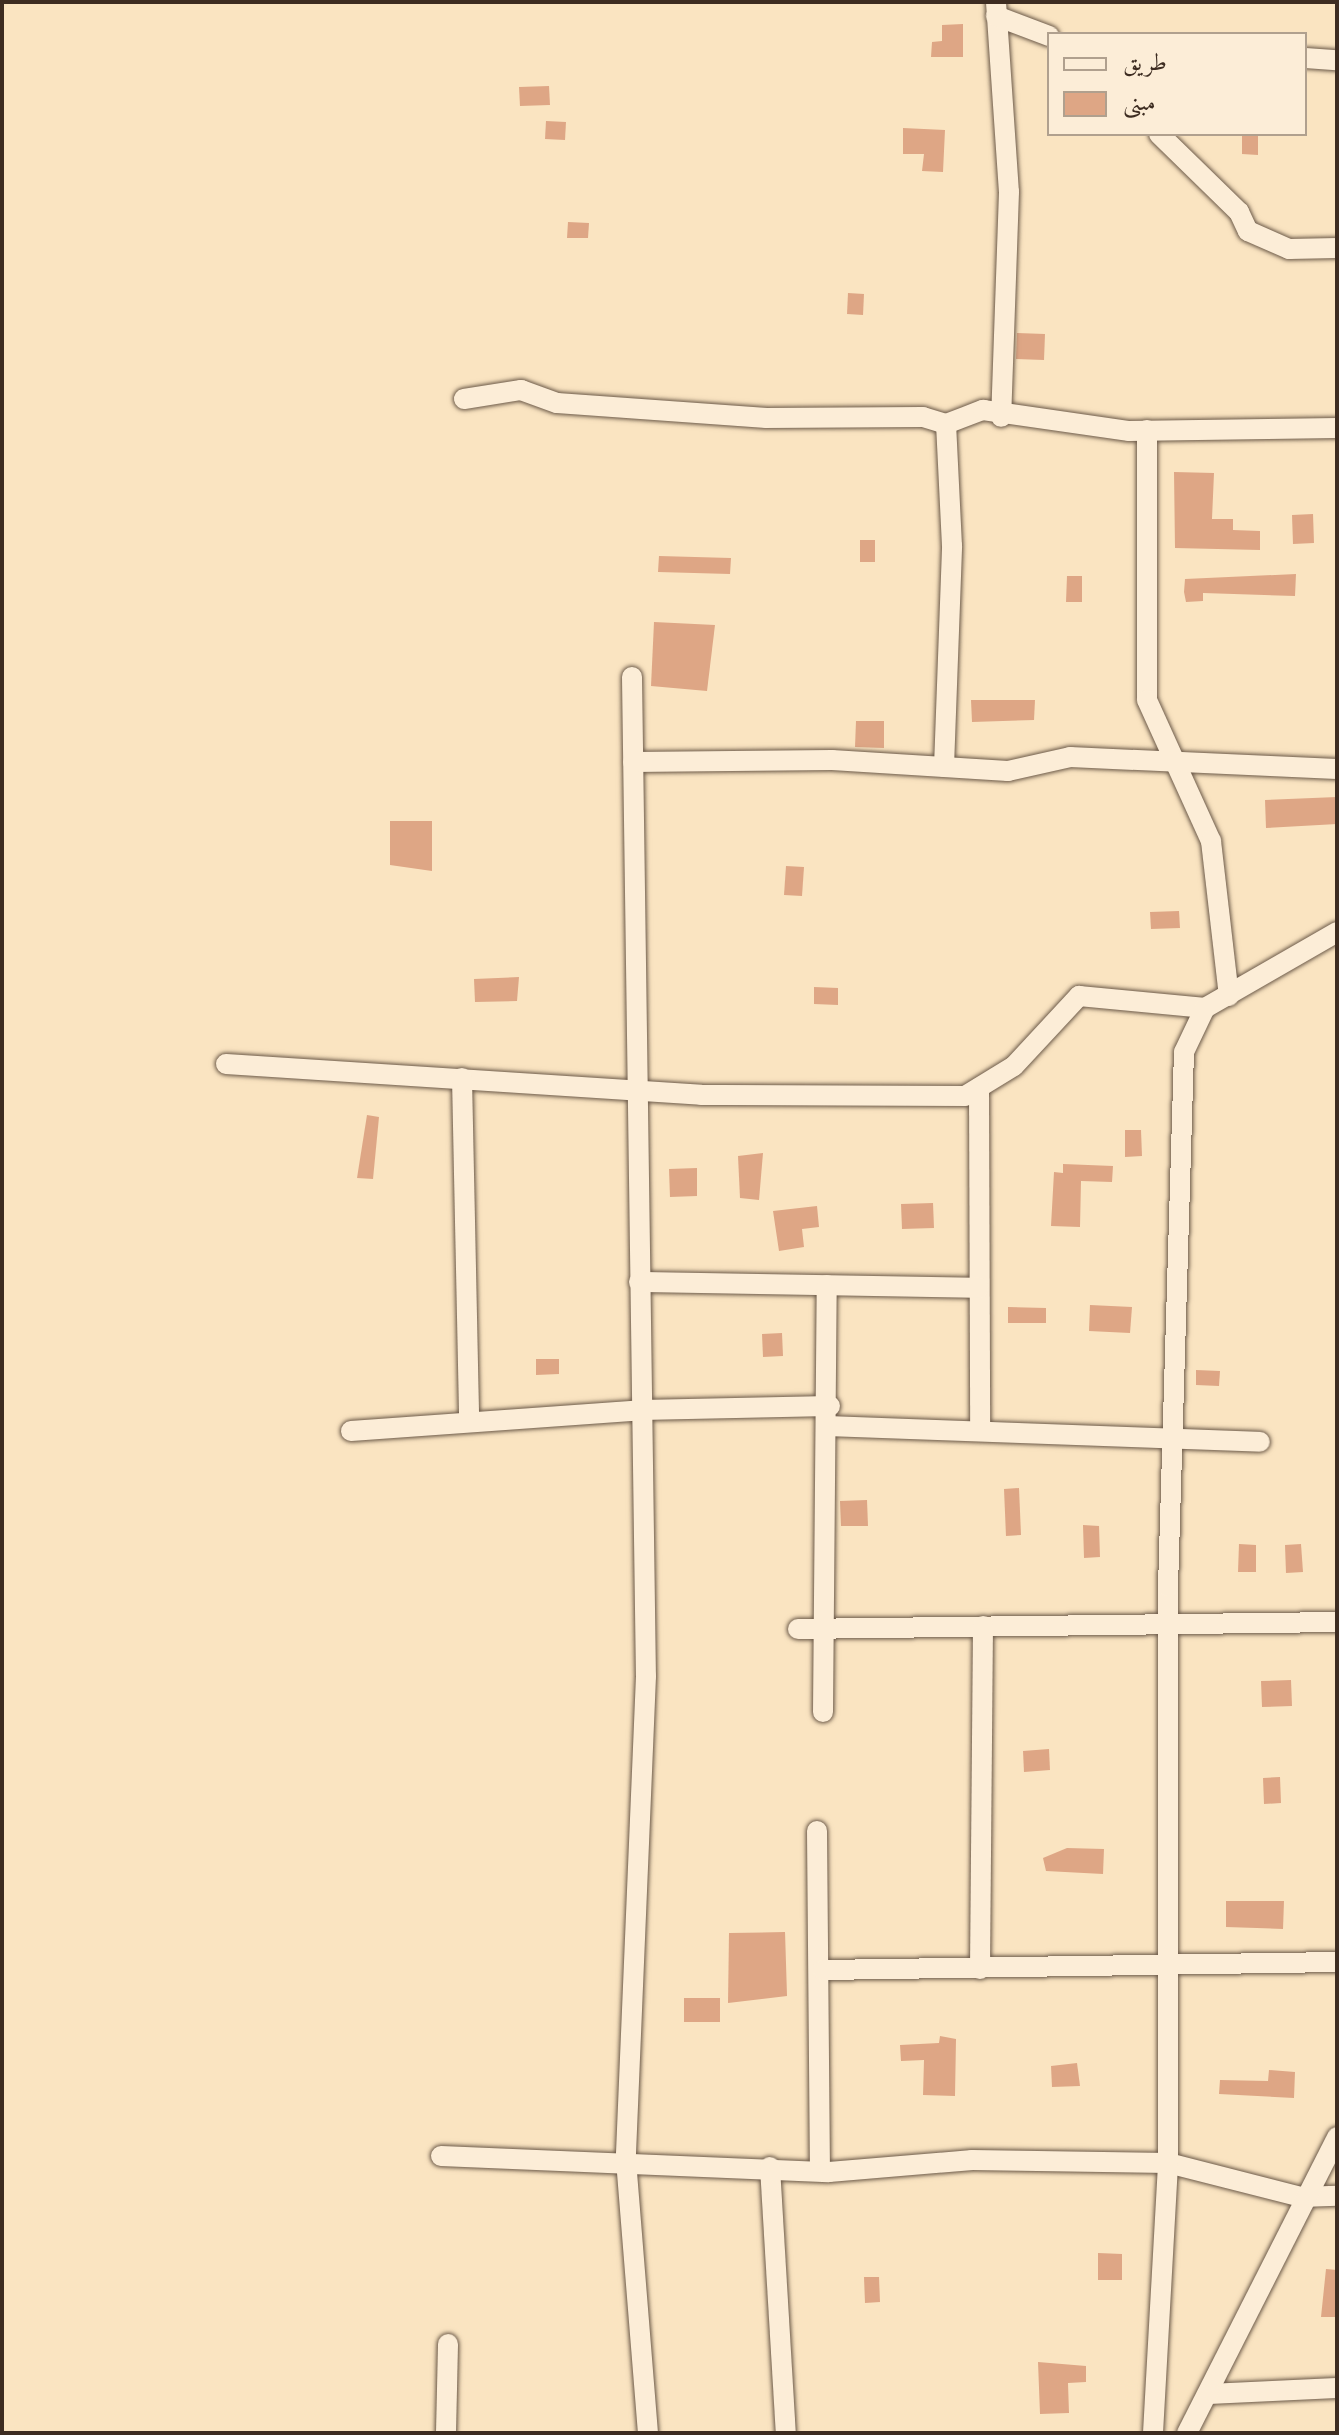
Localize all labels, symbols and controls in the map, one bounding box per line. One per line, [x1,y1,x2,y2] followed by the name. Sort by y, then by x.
[1047,32,1307,136] legend
[1123,47,1167,81] text: طريق
[1123,87,1156,121] text: مبنى

